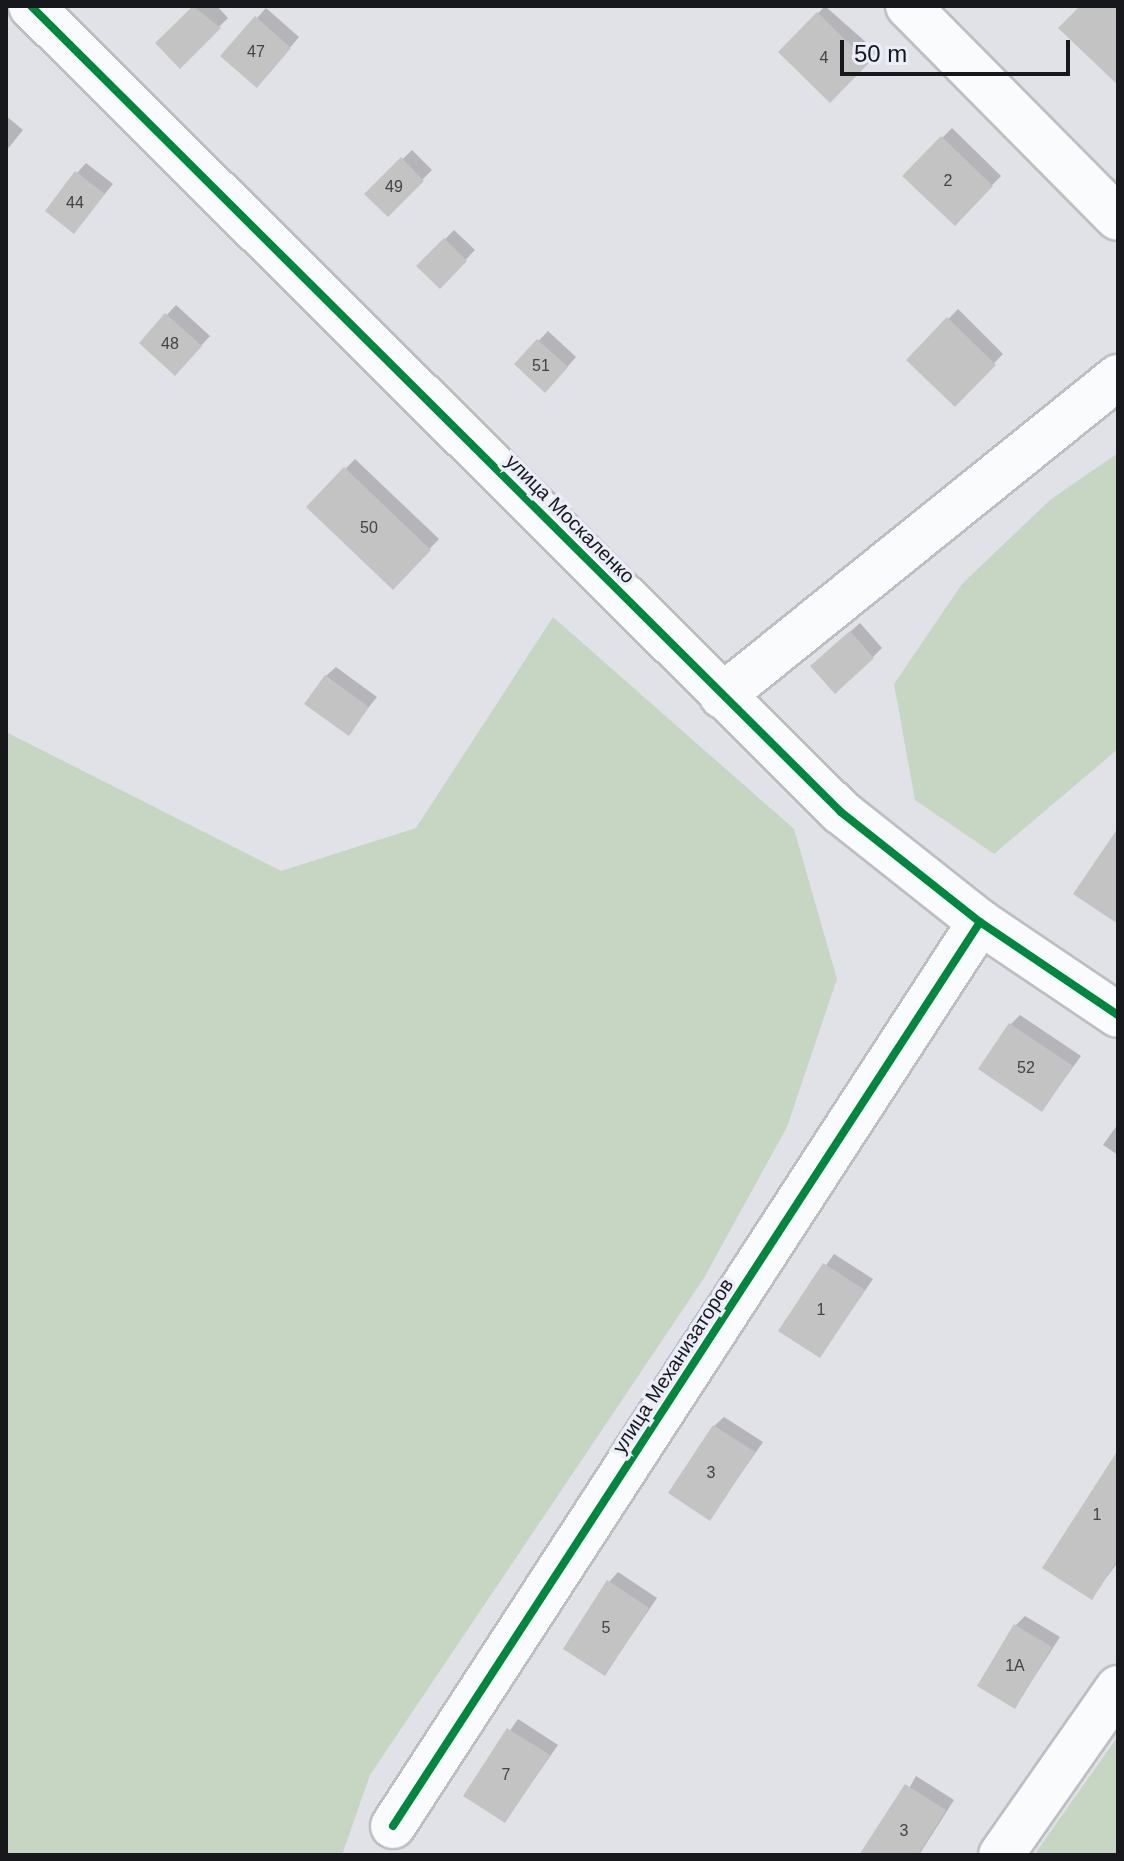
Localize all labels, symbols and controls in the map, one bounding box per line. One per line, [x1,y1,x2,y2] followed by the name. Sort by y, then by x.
[844,24,1074,74] scale bar
[854,40,907,67] text: 50 m
[247,42,265,62] house number: 47
[820,48,828,68] house number: 4
[944,171,952,191] house number: 2
[385,177,403,197] house number: 49
[66,193,84,213] house number: 44
[161,334,179,354] house number: 48
[532,356,550,376] house number: 51
[500,449,640,589] street label: улица Москаленко
[360,518,378,538] house number: 50
[1017,1058,1035,1078] house number: 52
[607,1274,739,1458] street label: улица Механизаторов
[817,1300,825,1320] house number: 1
[707,1463,715,1483] house number: 3
[1093,1505,1101,1525] house number: 1
[602,1618,610,1638] house number: 5
[1005,1656,1025,1676] house number: 1А
[502,1765,510,1785] house number: 7
[900,1821,908,1841] house number: 3

